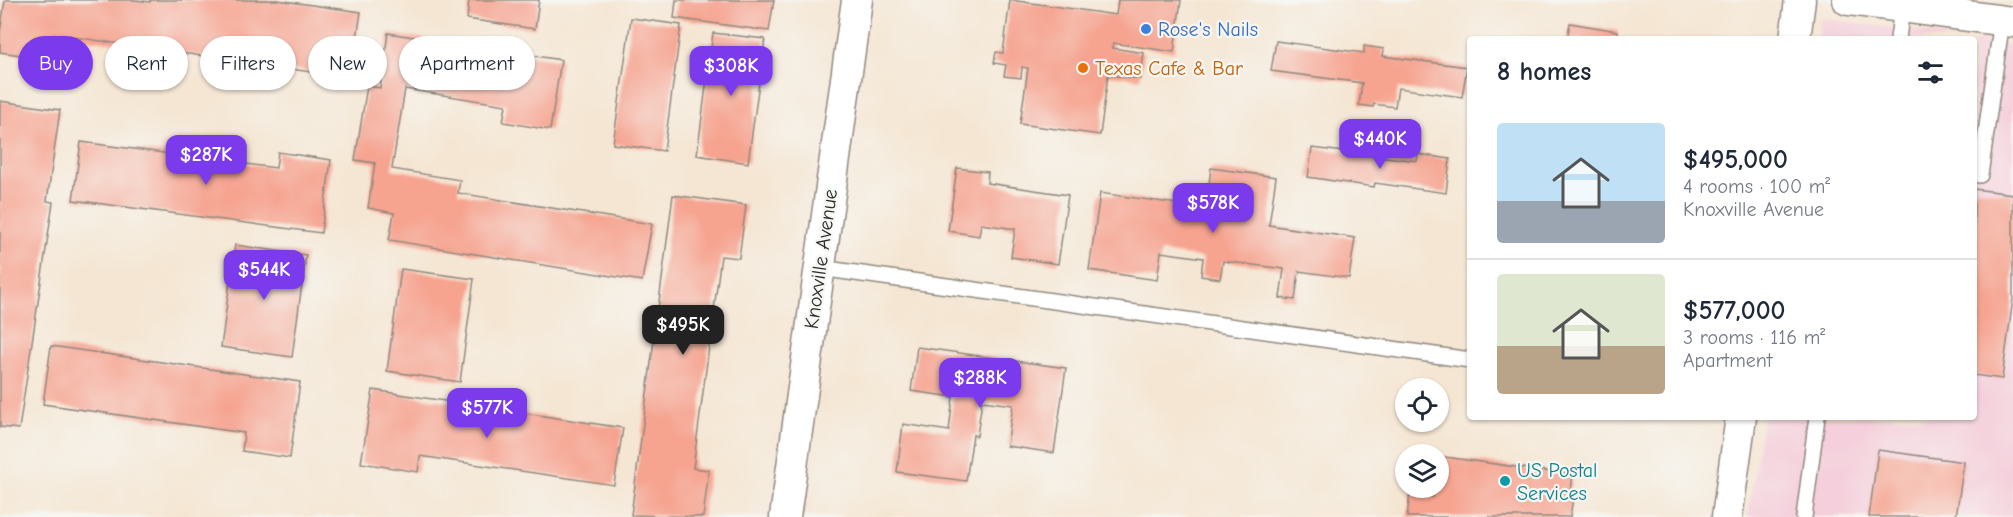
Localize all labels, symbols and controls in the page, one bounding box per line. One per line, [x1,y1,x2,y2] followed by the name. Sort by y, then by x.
[1158,18,1258,41] place label: Rose's Nails
[1139,22,1153,36] marker: Rose's Nails
[18,36,93,90] chip: Buy
[105,36,188,90] chip: Rent
[200,36,296,90] chip: Filters
[308,36,387,90] chip: New
[399,36,535,90] chip: Apartment
[689,46,773,97] pin: $308K
[704,54,758,77] text: $308K
[1914,56,1947,89] icon: filters
[1095,57,1243,80] place label: Texas Cafe & Bar
[1497,57,1591,87] text: 8 homes
[1076,61,1090,75] marker: Texas Cafe & Bar
[1338,119,1422,170] pin: $440K
[1353,127,1407,150] text: $440K
[164,135,248,186] pin: $287K
[180,143,232,166] text: $287K
[1683,145,1788,175] text: $495,000
[1545,147,1617,219] icon: home
[1683,175,1830,198] text: 4 rooms · 100 m²
[1171,183,1255,234] pin: $578K
[800,188,842,330] street label: Knoxville Avenue
[1187,191,1239,214] text: $578K
[1683,198,1824,221] text: Knoxville Avenue
[222,250,306,301] pin: $544K
[238,258,290,281] text: $544K
[1683,296,1785,326] text: $577,000
[1545,298,1617,370] icon: home
[641,305,725,356] pin: $495K
[656,313,710,336] text: $495K
[1683,326,1825,349] text: 3 rooms · 116 m²
[1683,349,1773,372] text: Apartment
[938,358,1022,409] pin: $288K
[953,366,1007,389] text: $288K
[1395,378,1449,498] map controls
[1395,378,1449,432] button: locate
[445,388,529,439] pin: $577K
[461,396,513,419] text: $577K
[1395,444,1449,498] button: layers
[1517,459,1598,505] place label: US Postal Services
[1498,474,1512,488] marker: US Postal Services

